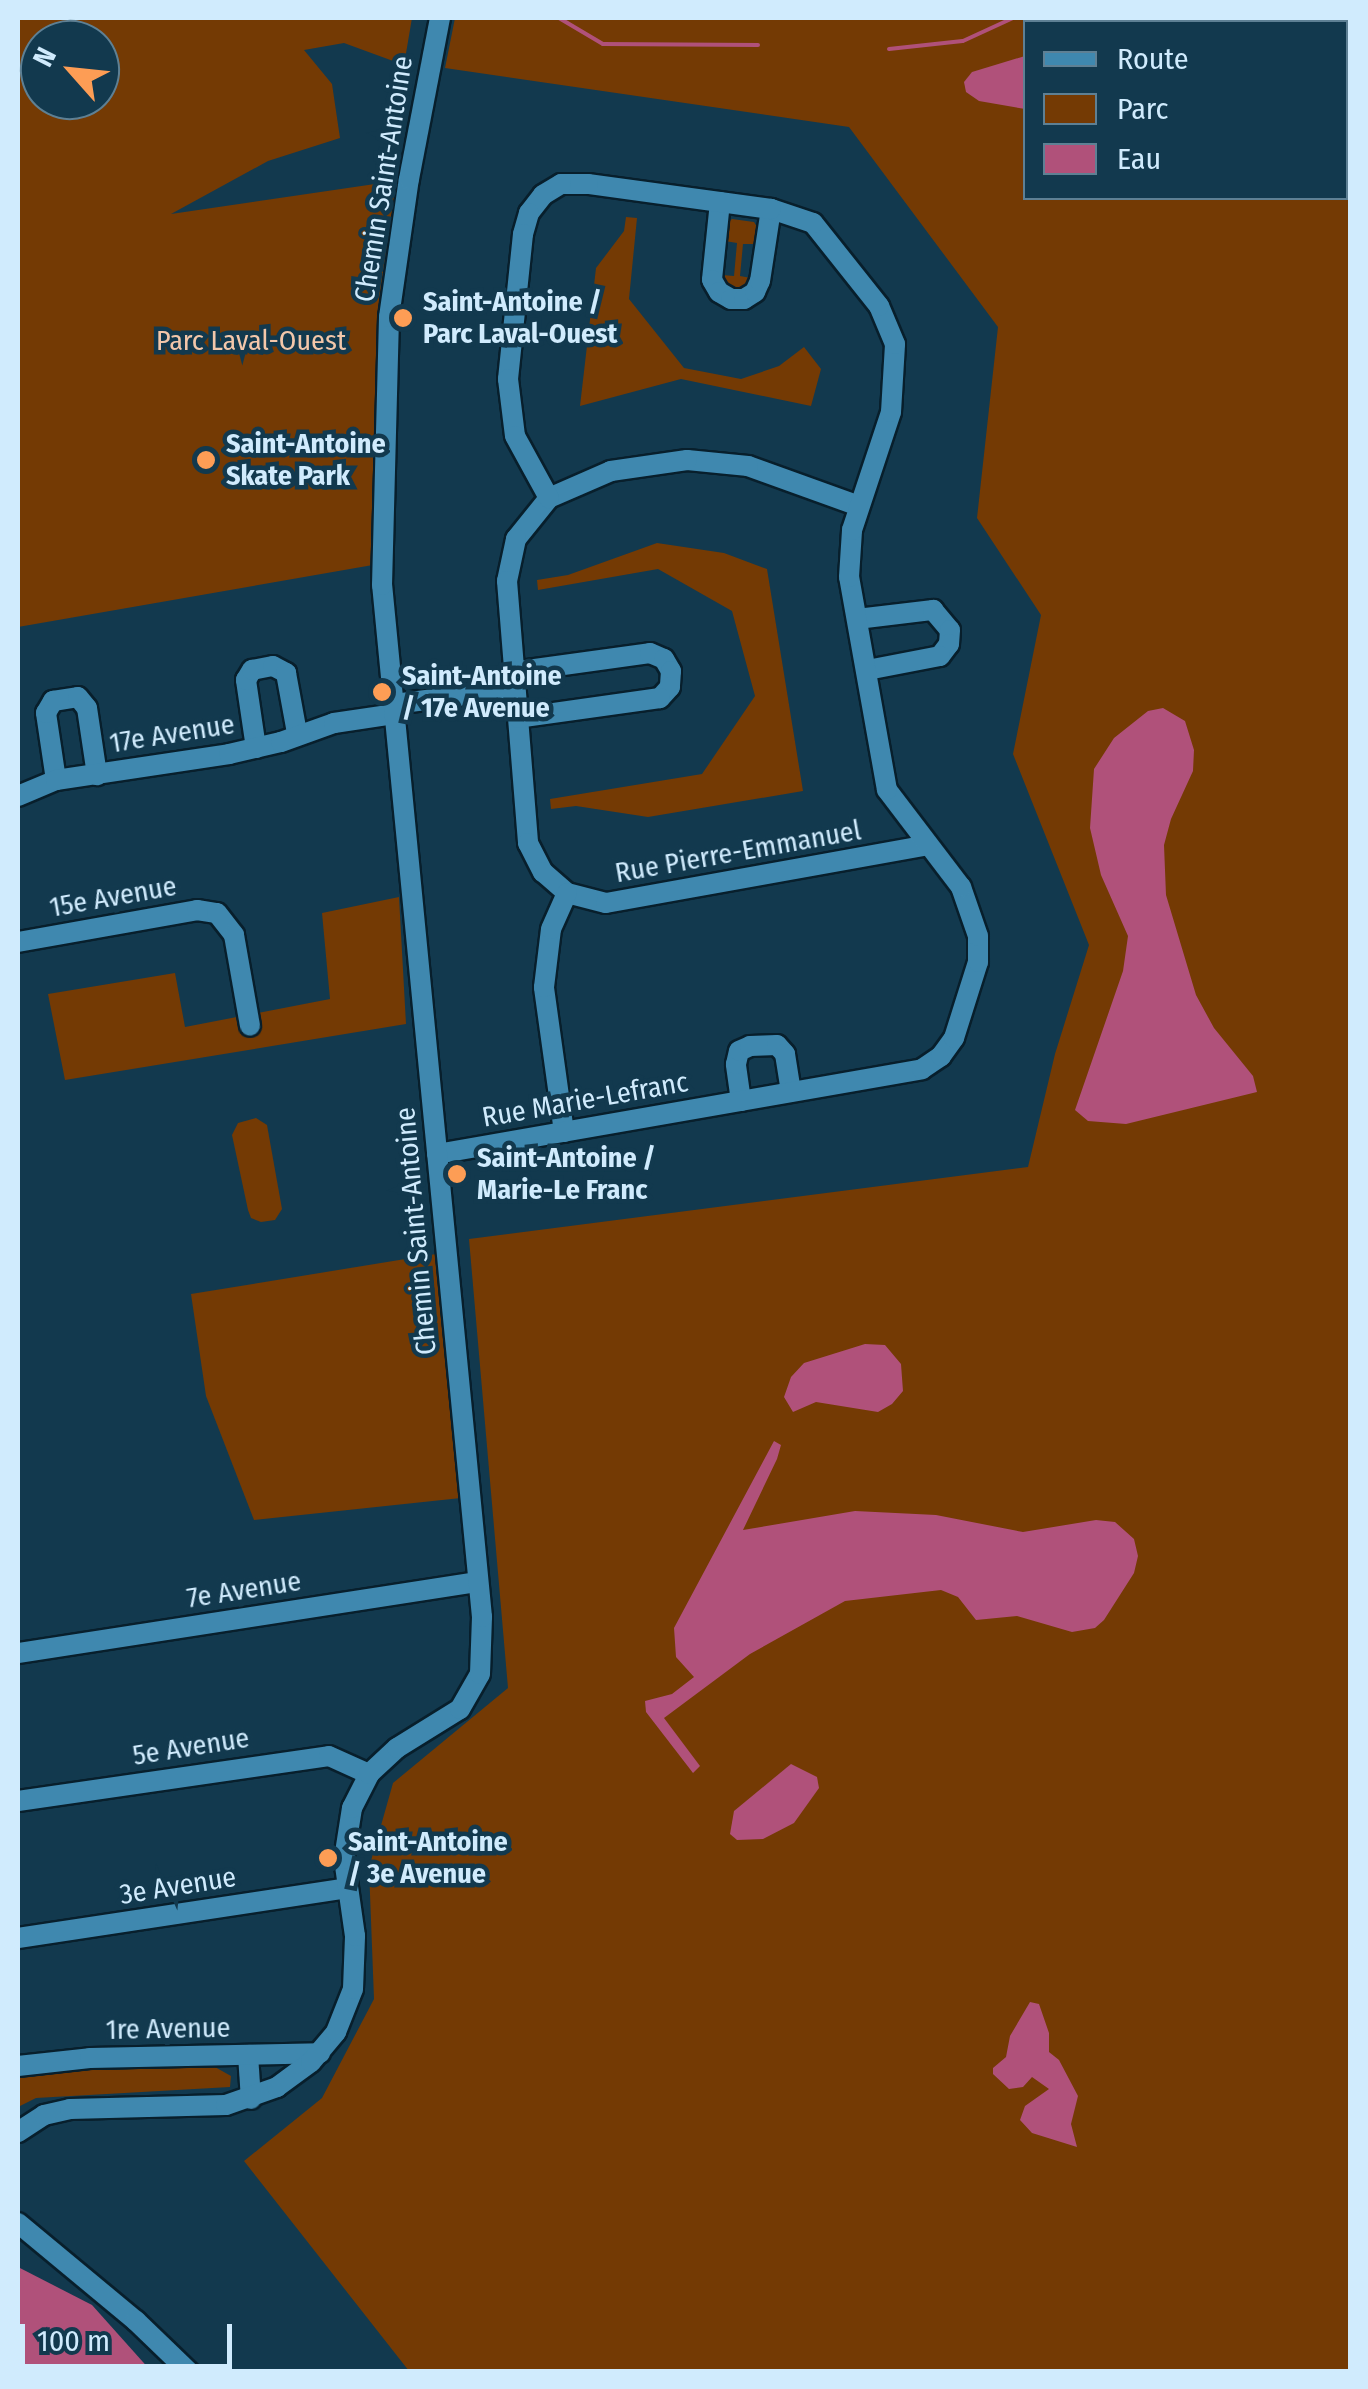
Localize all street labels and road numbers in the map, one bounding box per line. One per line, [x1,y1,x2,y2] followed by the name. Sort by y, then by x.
[348,54,420,304] street label: Chemin Saint-Antoine
[107,708,237,760] street label: 17e Avenue
[612,814,864,890] street label: Rue Pierre-Emmanuel
[47,869,179,925] street label: 15e Avenue
[479,1065,691,1135] street label: Rue Marie-Lefranc
[388,1106,444,1356] street label: Chemin Saint-Antoine
[185,1564,303,1616] street label: 7e Avenue
[130,1721,252,1773] street label: 5e Avenue
[118,1860,238,1912] street label: 3e Avenue
[105,2011,231,2047] street label: 1re Avenue

